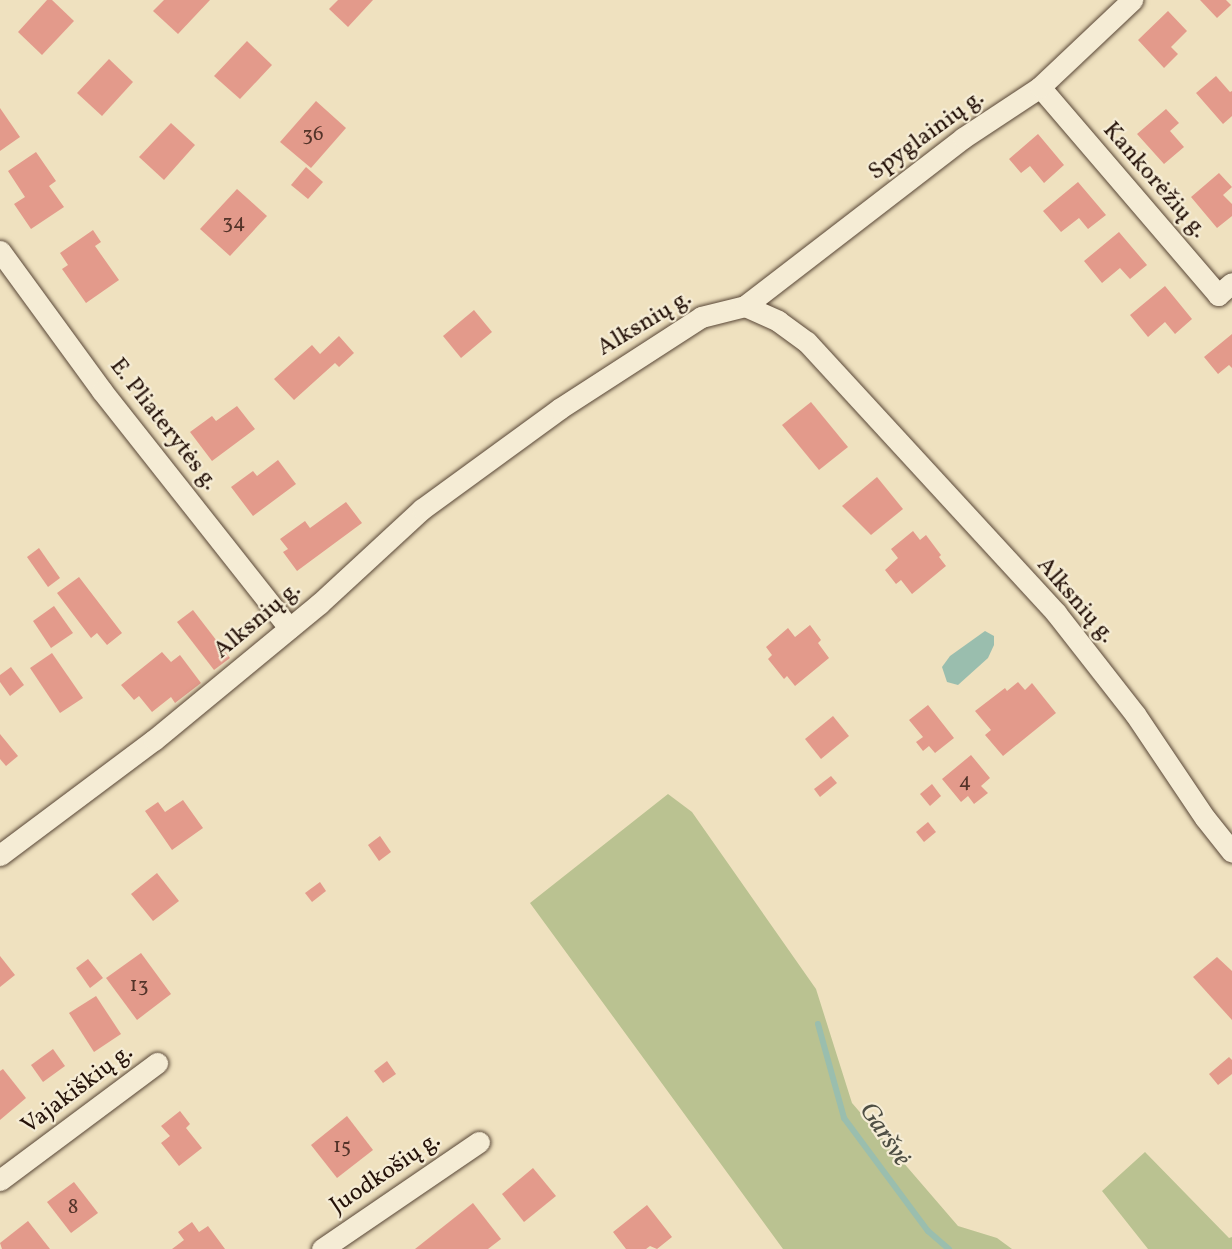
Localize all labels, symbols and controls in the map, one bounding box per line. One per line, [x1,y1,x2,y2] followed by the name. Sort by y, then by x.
[863,84,991,188] street label: Spyglainių g.
[1096,117,1212,245] street label: Kankorėžių g.
[302,122,324,148] house number: 36
[222,210,246,236] house number: 34
[592,285,698,363] street label: Alksnių g.
[102,353,224,497] street label: E. Pliaterytės g.
[1030,552,1120,650] street label: Alksnių g.
[208,576,308,666] street label: Alksnių g.
[959,769,971,795] house number: 4
[130,973,148,999] house number: 13
[17,1039,139,1141] street label: Vajakiškių g.
[851,1097,917,1173] water label: Garšvė
[325,1127,447,1221] street label: Juodkošių g.
[333,1134,351,1160] house number: 15
[68,1195,78,1221] house number: 8

